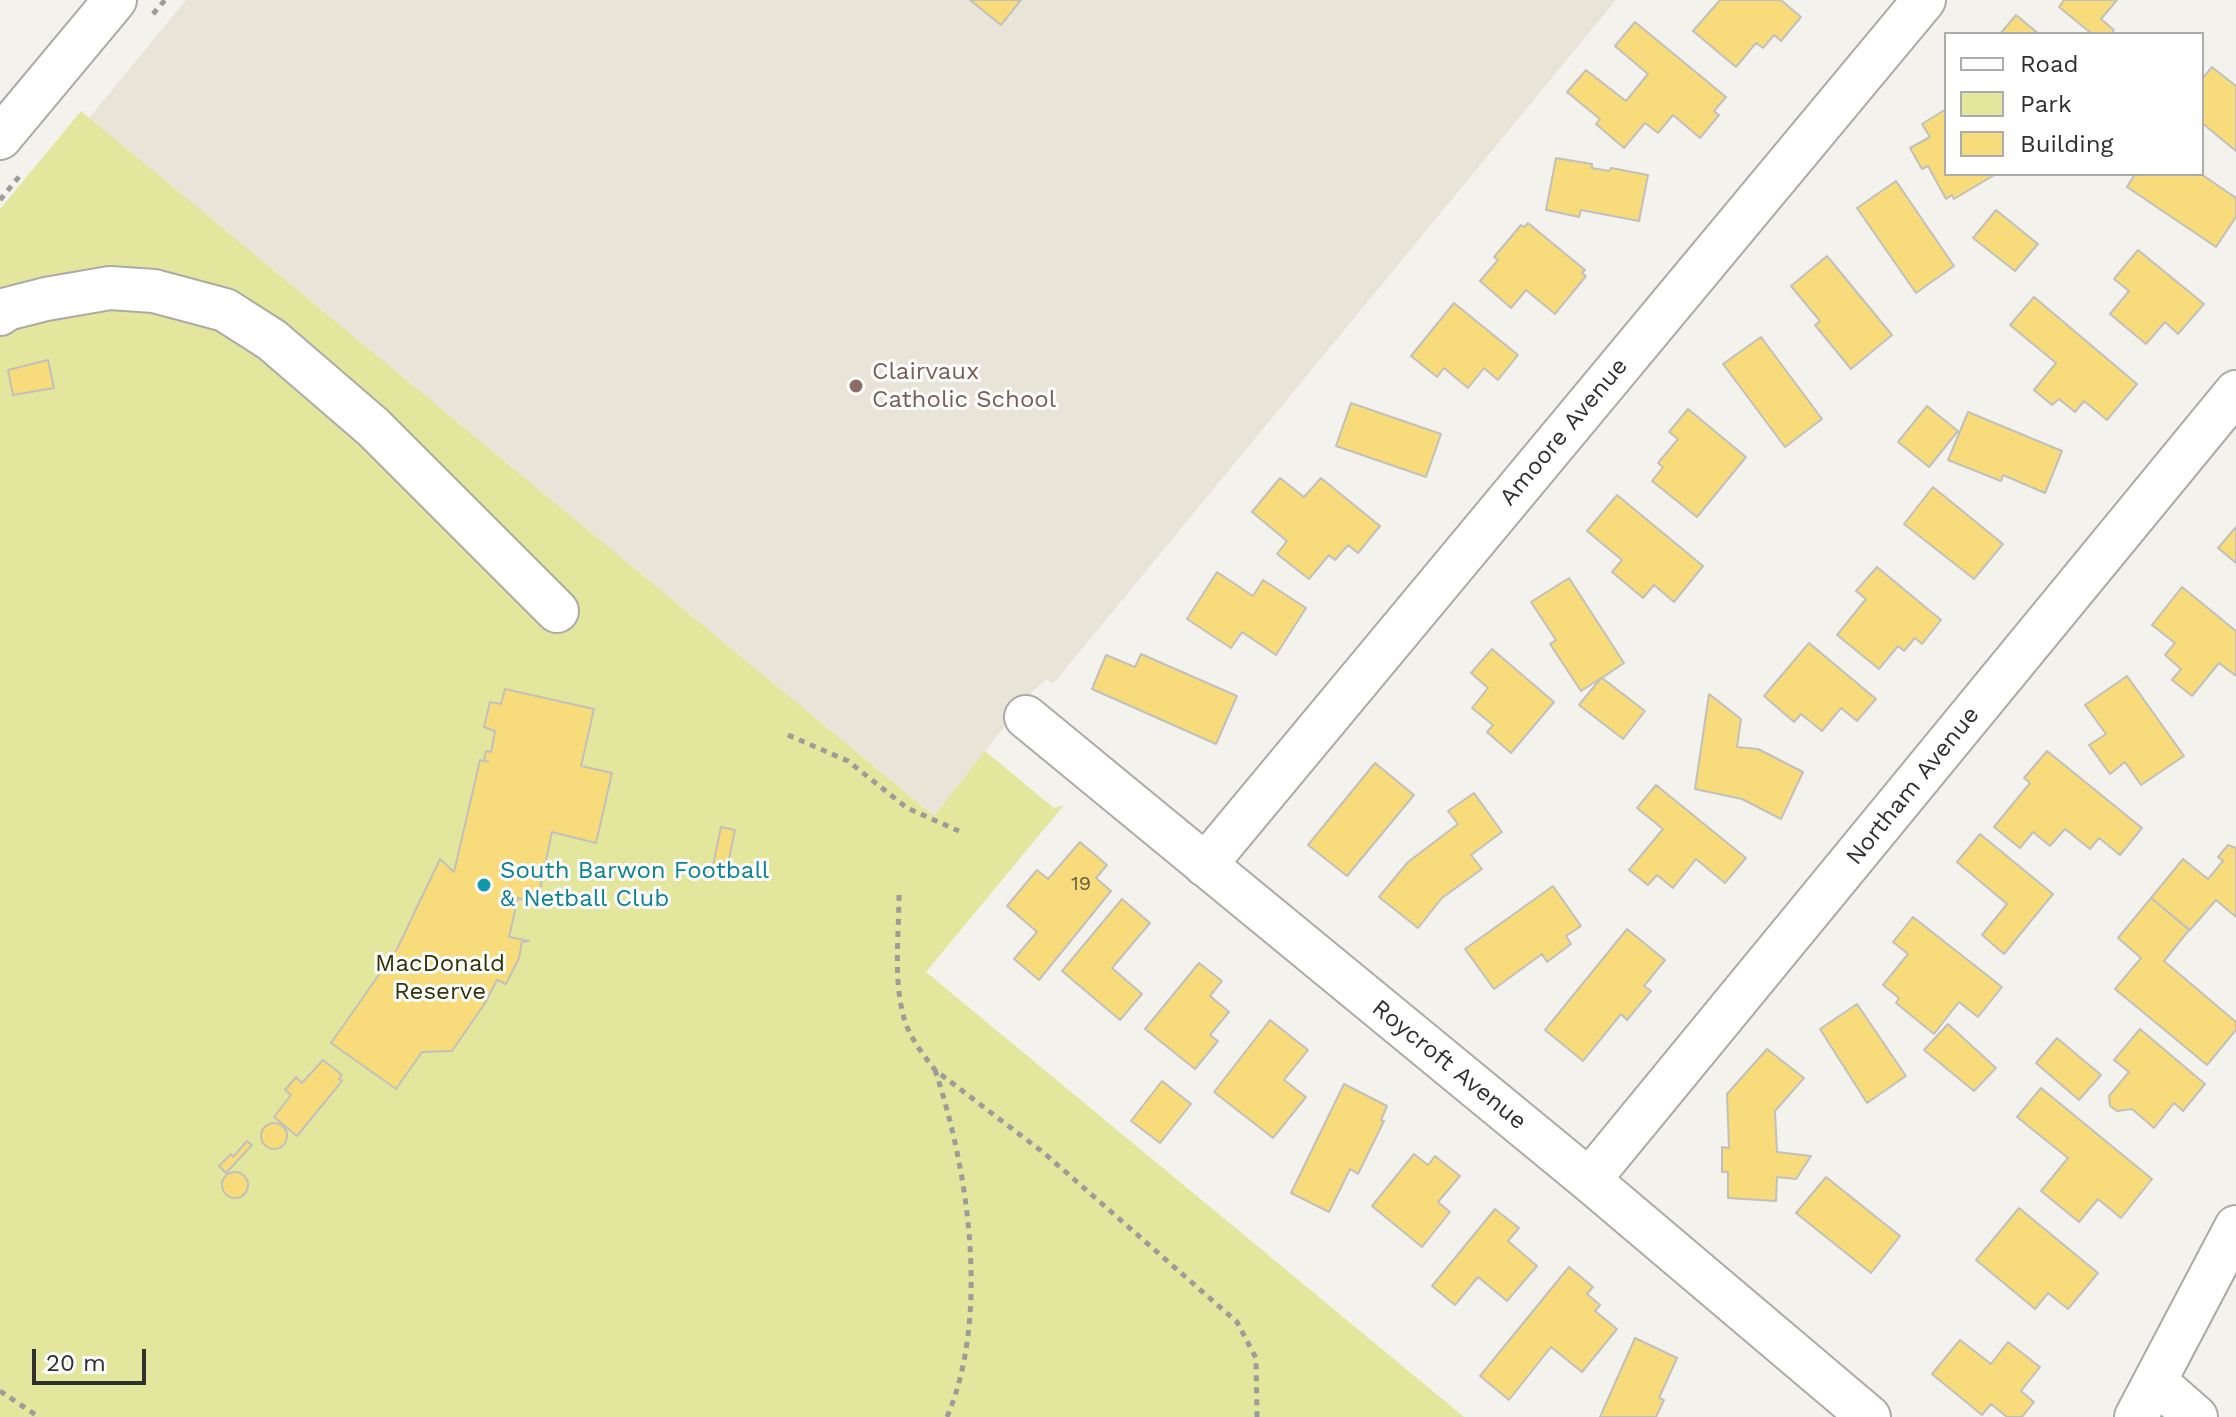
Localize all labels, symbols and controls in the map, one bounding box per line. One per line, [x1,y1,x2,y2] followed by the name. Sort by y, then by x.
[1944,32,2204,176] legend
[2020,50,2079,78] text: Road
[2020,90,2072,118] text: Park
[2020,130,2113,158] text: Building
[1494,352,1634,512] street label: Amoore Avenue
[872,358,1056,414] place label: Clairvaux Catholic School
[847,377,865,395] marker: Clairvaux Catholic School
[1840,701,1986,871] street label: Northam Avenue
[500,857,769,913] place label: South Barwon Football & Netball Club
[1071,872,1091,896] house number: 19
[475,876,493,894] marker: South Barwon Football & Netball Club
[375,950,505,1006] park label: MacDonald Reserve
[1366,994,1532,1136] street label: Roycroft Avenue
[36,1333,150,1383] scale bar
[46,1349,106,1377] text: 20 m

